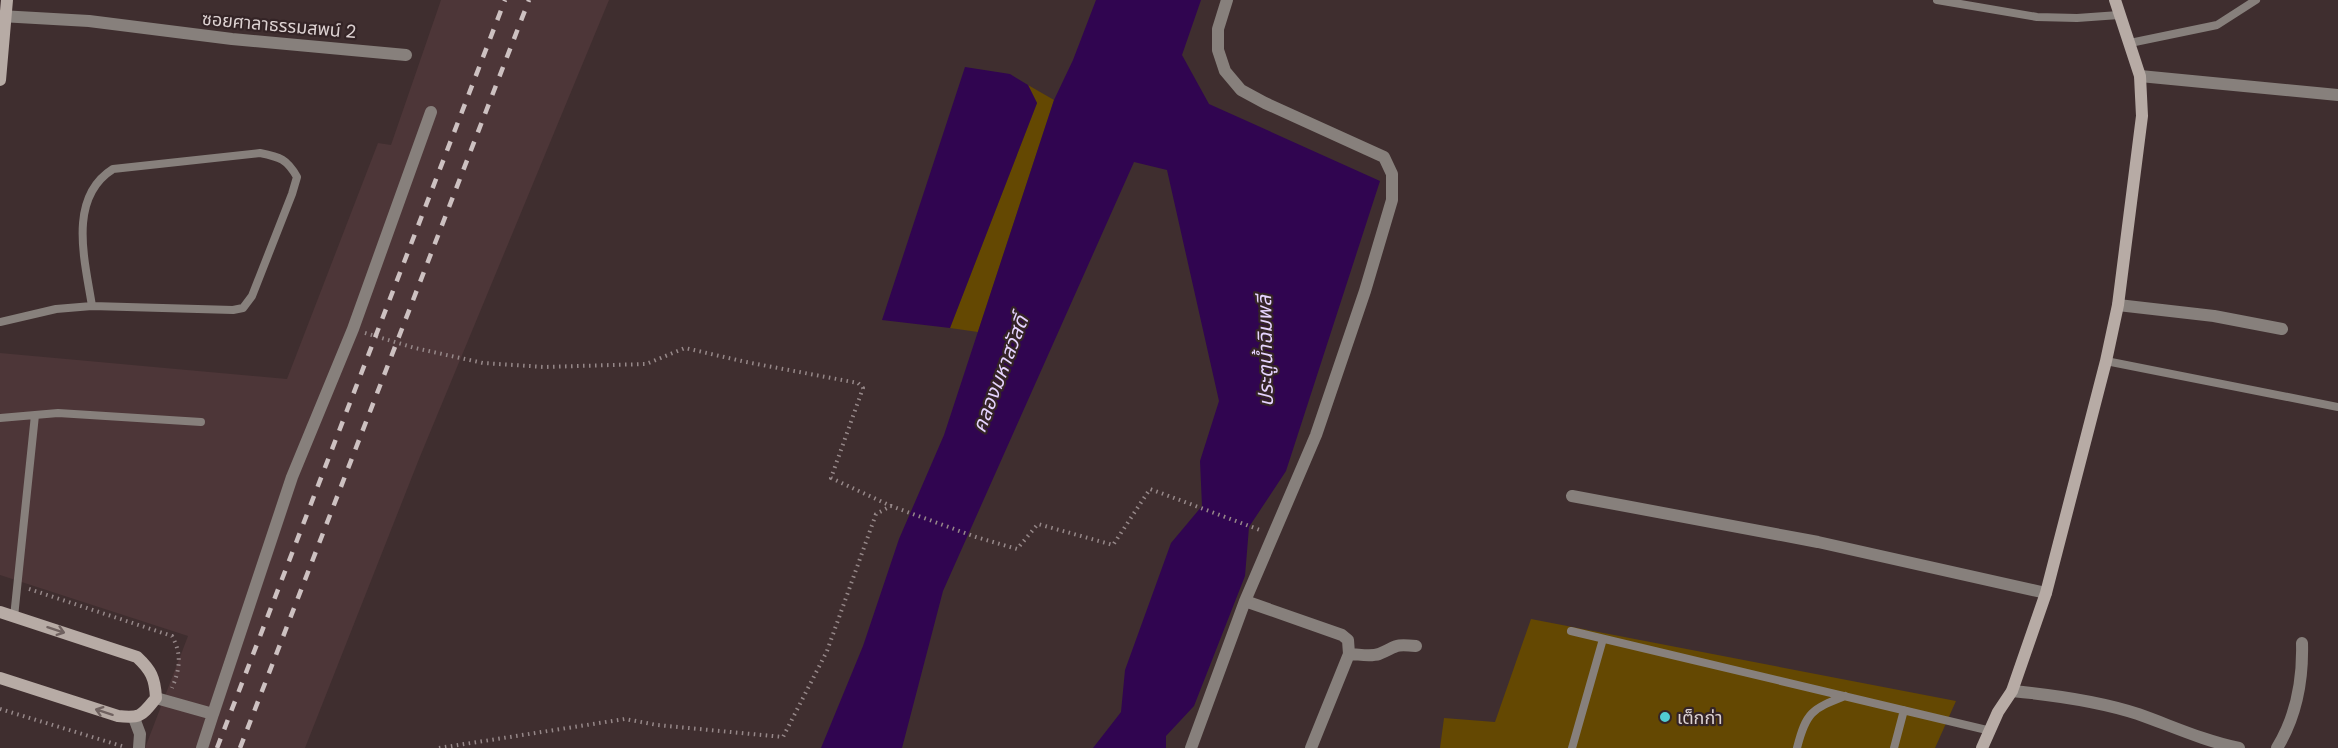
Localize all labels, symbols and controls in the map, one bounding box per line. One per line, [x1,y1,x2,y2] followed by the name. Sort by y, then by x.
[201,6,357,44] street label: ซอยศาลาธรรมสพน์ 2
[1250,292,1280,407] water label: ประตูน้ำฉิมพลี
[965,307,1037,436] water label: คลองมหาสวัสดิ์
[46,625,65,636] one-way arrow
[95,705,114,716] one-way arrow
[1677,705,1723,730] place label: เต็กก่า
[1658,710,1672,724] marker: เต็กก่า

